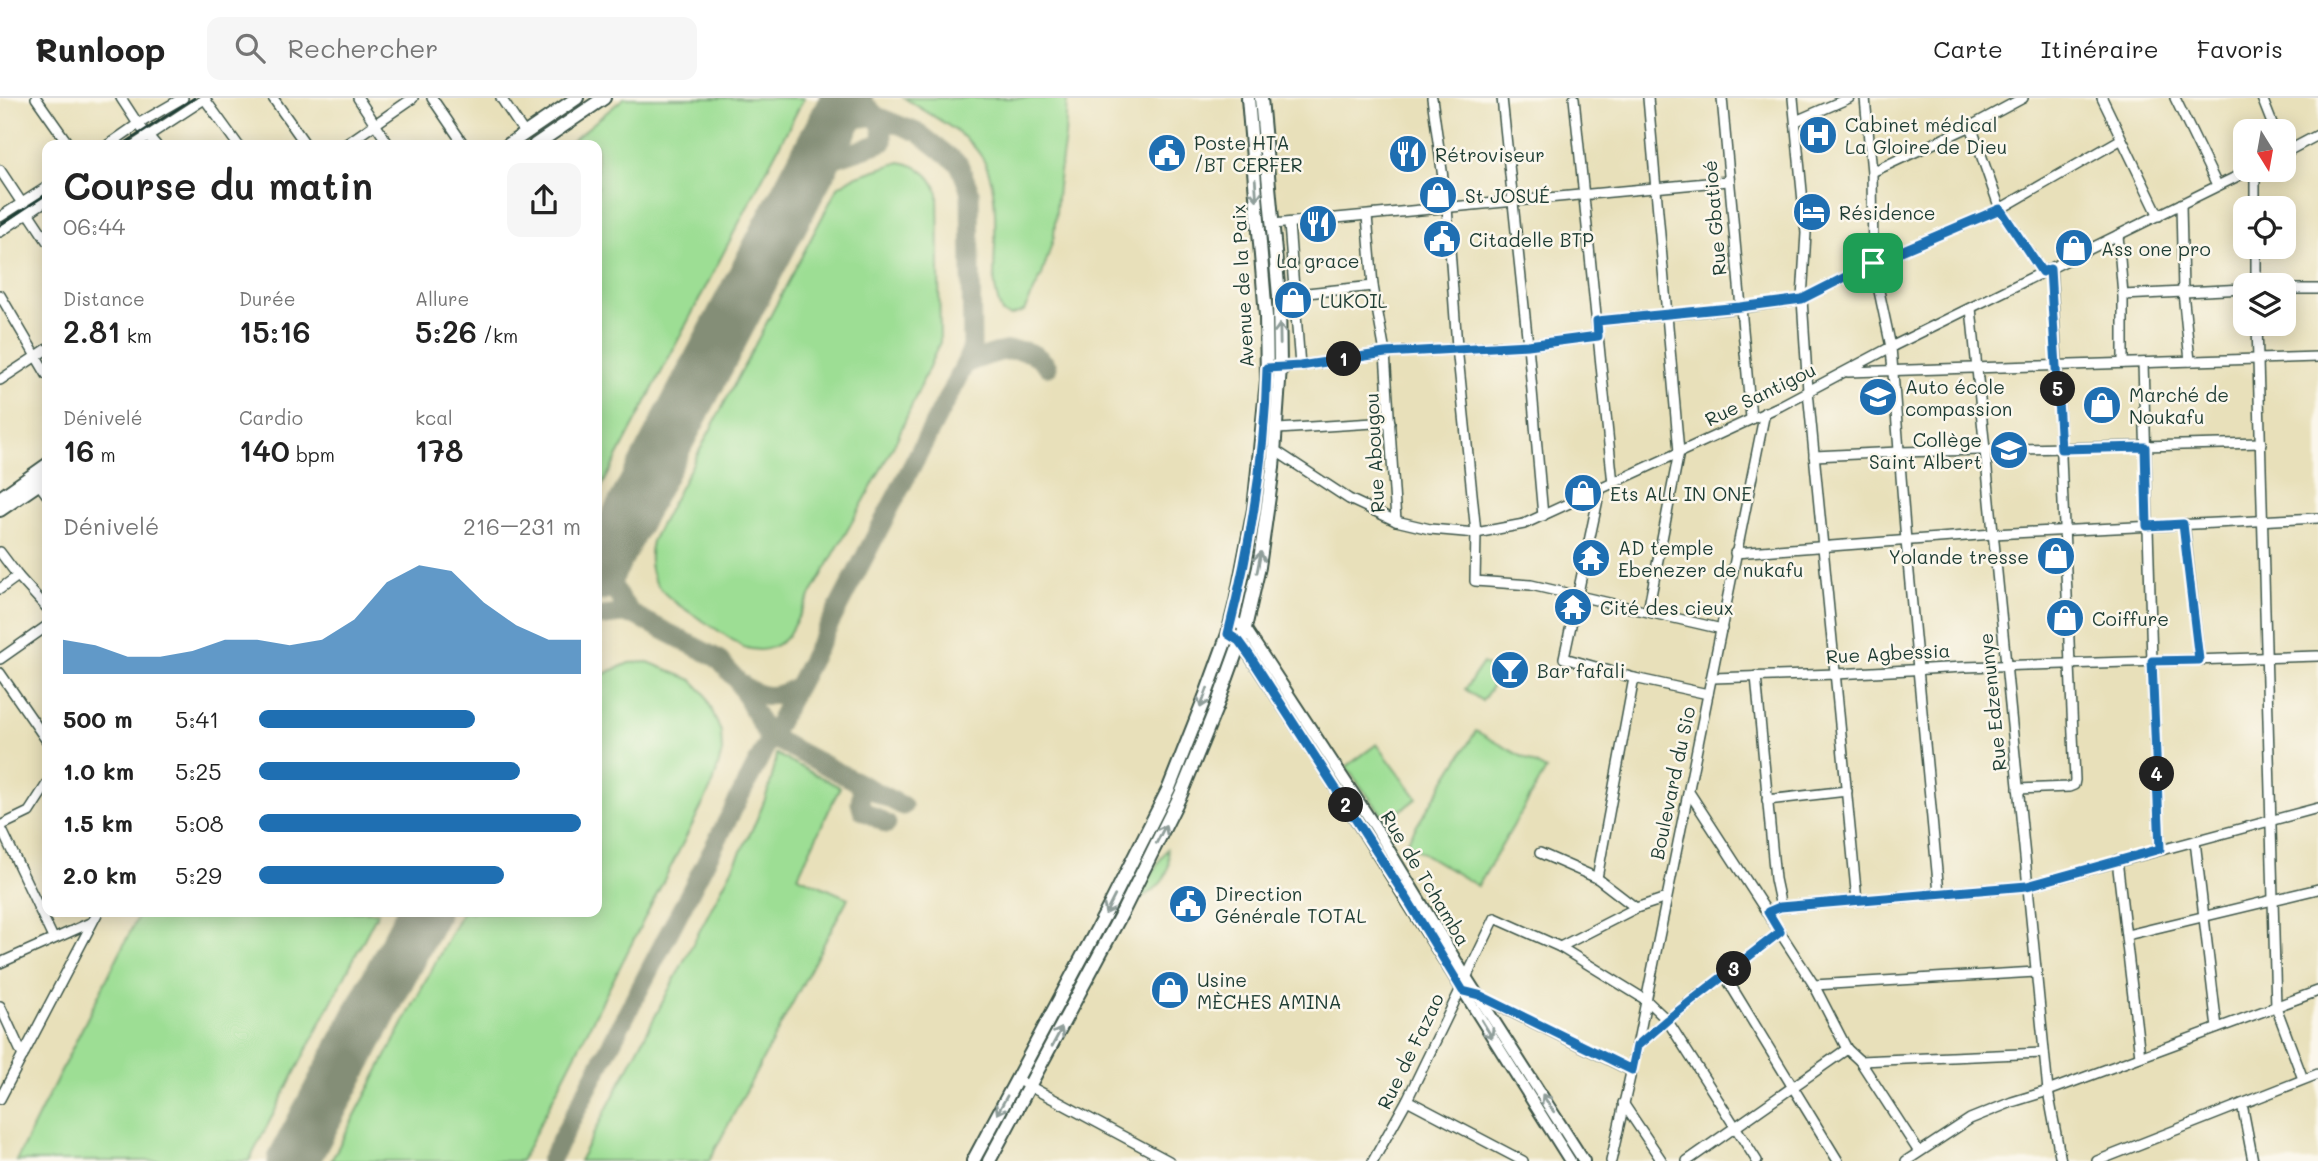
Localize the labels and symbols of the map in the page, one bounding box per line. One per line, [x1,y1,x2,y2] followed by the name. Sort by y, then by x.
[1845,112,2007,159] place label: Cabinet médical La Gloire de Dieu
[1797,114,1839,156] hospital icon: Cabinet médical La Gloire de Dieu
[2233,119,2296,182] north arrow
[1194,130,1303,177] place label: Poste HTA /BT CERFER
[1146,132,1188,174] public building icon: Poste HTA /BT CERFER
[1387,133,1429,175] restaurant icon: Rétroviseur
[1435,142,1545,167] place label: Rétroviseur
[1697,159,1731,277] street label: Rue Gbatioé
[1417,174,1459,216] shop icon: St JOSUÉ
[1250,179,1263,201] one-way arrow
[1465,183,1550,208] place label: St JOSUÉ
[1791,191,1833,233] hotel icon: Résidence
[1839,200,1936,225] place label: Résidence
[1297,203,1339,245] restaurant icon: La grace
[1225,204,1259,368] street label: Avenue de la Paix
[1421,218,1463,260] public building icon: Citadelle BTP
[1469,227,1594,252] place label: Citadelle BTP
[2053,227,2095,269] shop icon: Ass one pro
[1843,233,1903,293] pin
[2101,236,2211,261] place label: Ass one pro
[1276,248,1360,273] place label: La grace
[1272,279,1314,321] shop icon: LUKOIL
[1320,288,1388,313] place label: LUKOIL
[1273,323,1287,346] one-way arrow
[1326,342,1362,376] pin: 1
[1700,356,1820,432] street label: Rue Santigou
[2040,372,2076,406] pin: 5
[1905,374,2012,421] place label: Auto école compassion
[1857,376,1899,418] school or university icon: Auto école compassion
[2129,382,2229,429] place label: Marché de Noukafu
[2081,384,2123,426] shop icon: Marché de Noukafu
[1358,392,1390,514] street label: Rue Abougou
[1869,427,1982,474] place label: Collège Saint Albert
[1988,429,2030,471] school or university icon: Collège Saint Albert
[1562,472,1604,514] shop icon: Ets ALL IN ONE
[1610,481,1752,506] place label: Ets ALL IN ONE
[1618,535,1804,582] place label: AD temple Ebenezer de nukafu
[2035,535,2077,577] shop icon: Yolande tresse
[1570,537,1612,579] temple icon: AD temple Ebenezer de nukafu
[1888,544,2029,569] place label: Yolande tresse
[1253,551,1267,574] one-way arrow
[1552,586,1594,628] temple icon: Cité des cieux
[1600,595,1734,620] place label: Cité des cieux
[2044,597,2086,639] shop icon: Coiffure
[2092,606,2169,631] place label: Coiffure
[1972,632,2012,772] street label: Rue Edzenunye
[1825,637,1951,669] street label: Rue Agbessia
[1489,649,1531,691] bar icon: Bar fafali
[1537,658,1625,683] place label: Bar fafali
[1197,687,1209,709] one-way arrow
[1644,704,1700,862] street label: Boulevard du Sio
[2140,756,2174,792] pin: 4
[1328,788,1364,822] pin: 2
[1376,806,1476,950] street label: Rue de Tchamba
[1154,824,1168,845] one-way arrow
[1215,881,1366,928] place label: Direction Générale TOTAL
[1167,883,1209,925] public building icon: Direction Générale TOTAL
[1102,894,1116,915] one-way arrow
[1716,952,1752,986] pin: 3
[1197,967,1342,1014] place label: Usine MÈCHES AMINA
[1149,969,1191,1011] shop icon: Usine MÈCHES AMINA
[1371,989,1449,1113] street label: Rue de Fazao
[1479,1019,1494,1038] one-way arrow
[1050,1027,1064,1047] one-way arrow
[1540,1094,1554,1114] one-way arrow
[995,1095,1009,1115] one-way arrow

